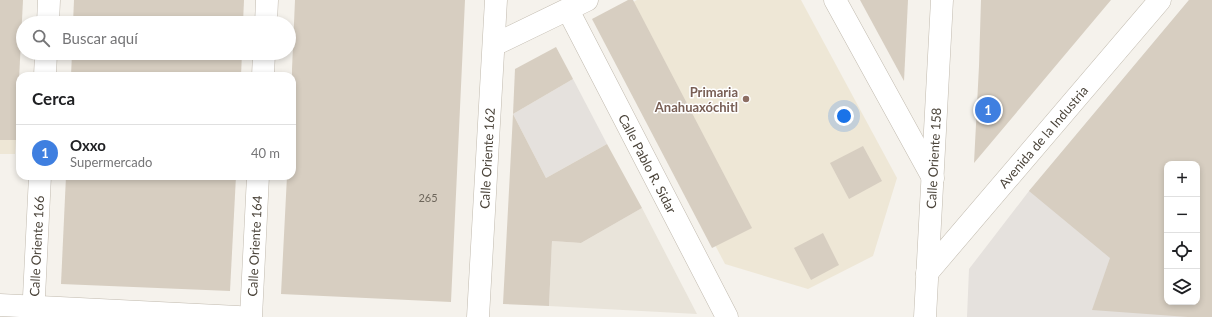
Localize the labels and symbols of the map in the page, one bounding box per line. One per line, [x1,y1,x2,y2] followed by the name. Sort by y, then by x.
[995,82,1091,191] street label: Avenida de la Industria
[654,84,738,115] place label: Primaria Anahuaxóchitl
[741,94,751,104] marker: Primaria Anahuaxóchitl
[975,95,1001,125] pin: 1
[834,106,854,126] your location
[476,107,498,209] street label: Calle Oriente 162
[923,107,944,209] street label: Calle Oriente 158
[615,111,680,216] street label: Calle Pablo R. Sidar
[418,191,438,204] house number: 265
[26,195,47,297] street label: Calle Oriente 166
[244,195,265,297] street label: Calle Oriente 164

